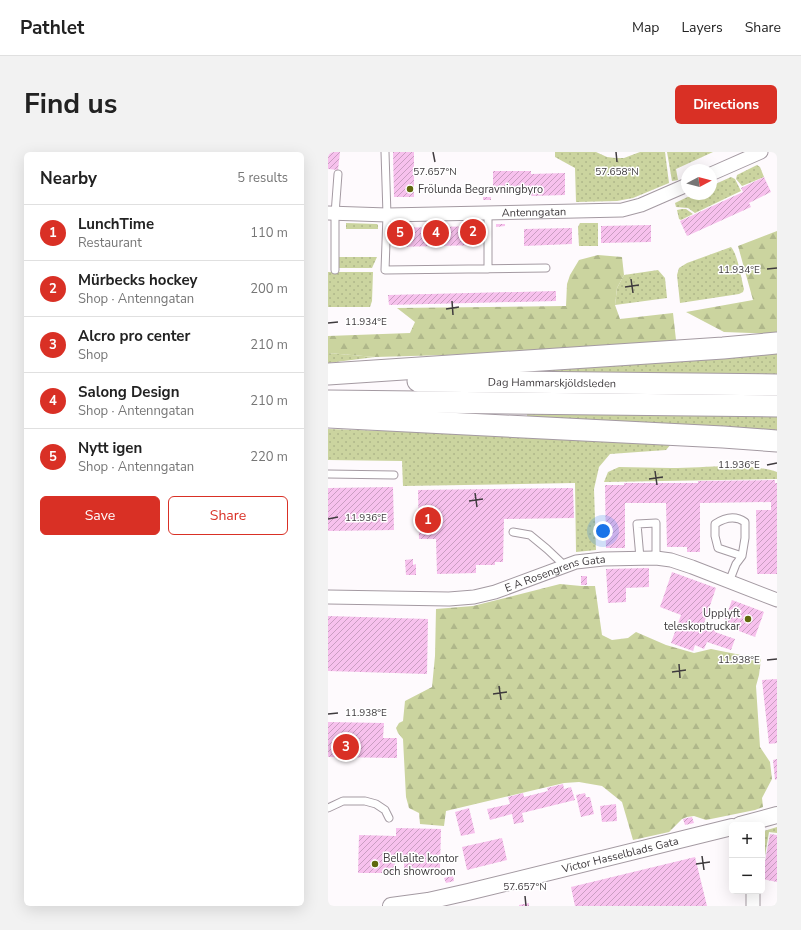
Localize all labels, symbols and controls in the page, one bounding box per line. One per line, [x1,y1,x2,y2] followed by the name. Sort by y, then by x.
[20,15,84,41] text: Pathlet
[632,18,659,37] text: Map
[681,18,723,37] text: Layers
[745,18,781,37] text: Share
[24,85,118,123] text: Find us
[675,85,777,124] button: Directions
[681,164,717,200] north arrow
[413,165,457,179] text: 57.657°N
[595,165,639,179] text: 57.658°N
[40,167,97,190] text: Nearby
[237,169,288,187] text: 5 results
[418,182,543,197] place label: Frölunda Begravningbyro
[405,184,415,194] marker: Frölunda Begravningbyro
[501,204,566,220] street label: Antenngatan
[78,214,154,234] text: LunchTime
[460,217,486,247] pin: 2
[387,218,413,248] pin: 5
[423,218,449,248] pin: 4
[49,224,57,242] text: 1
[250,224,288,242] text: 110 m
[78,234,142,252] text: Restaurant
[718,263,760,277] text: 11.934°E
[78,270,197,290] text: Mürbecks hockey
[49,280,57,298] text: 2
[250,280,288,298] text: 200 m
[78,290,194,308] text: Shop · Antenngatan
[345,315,387,329] text: 11.934°E
[78,326,190,346] text: Alcro pro center
[49,336,57,354] text: 3
[250,336,288,354] text: 210 m
[78,346,108,364] text: Shop
[488,374,616,391] street label: Dag Hammarskjöldsleden
[78,382,179,402] text: Salong Design
[49,392,57,410] text: 4
[250,392,288,410] text: 210 m
[78,402,194,420] text: Shop · Antenngatan
[78,438,142,458] text: Nytt igen
[49,448,57,466] text: 5
[250,448,288,466] text: 220 m
[78,458,194,476] text: Shop · Antenngatan
[718,458,760,472] text: 11.936°E
[40,496,160,535] button: Save
[168,496,288,535] button: Share
[415,505,441,535] pin: 1
[345,511,387,525] text: 11.936°E
[593,521,613,541] your location
[503,551,606,595] street label: E A Rosengrens Gata
[664,606,740,634] place label: Upplyft teleskoptruckar
[743,614,753,624] marker: Upplyft teleskoptruckar
[718,653,760,667] text: 11.938°E
[345,706,387,720] text: 11.938°E
[333,732,359,762] pin: 3
[729,822,765,894] map controls
[729,822,765,858] button: +
[559,833,680,876] street label: Victor Hasselblads Gata
[383,851,459,879] place label: Bellalite kontor och showroom
[729,858,765,894] button: −
[370,859,380,869] marker: Bellalite kontor och showroom
[503,880,547,894] text: 57.657°N

